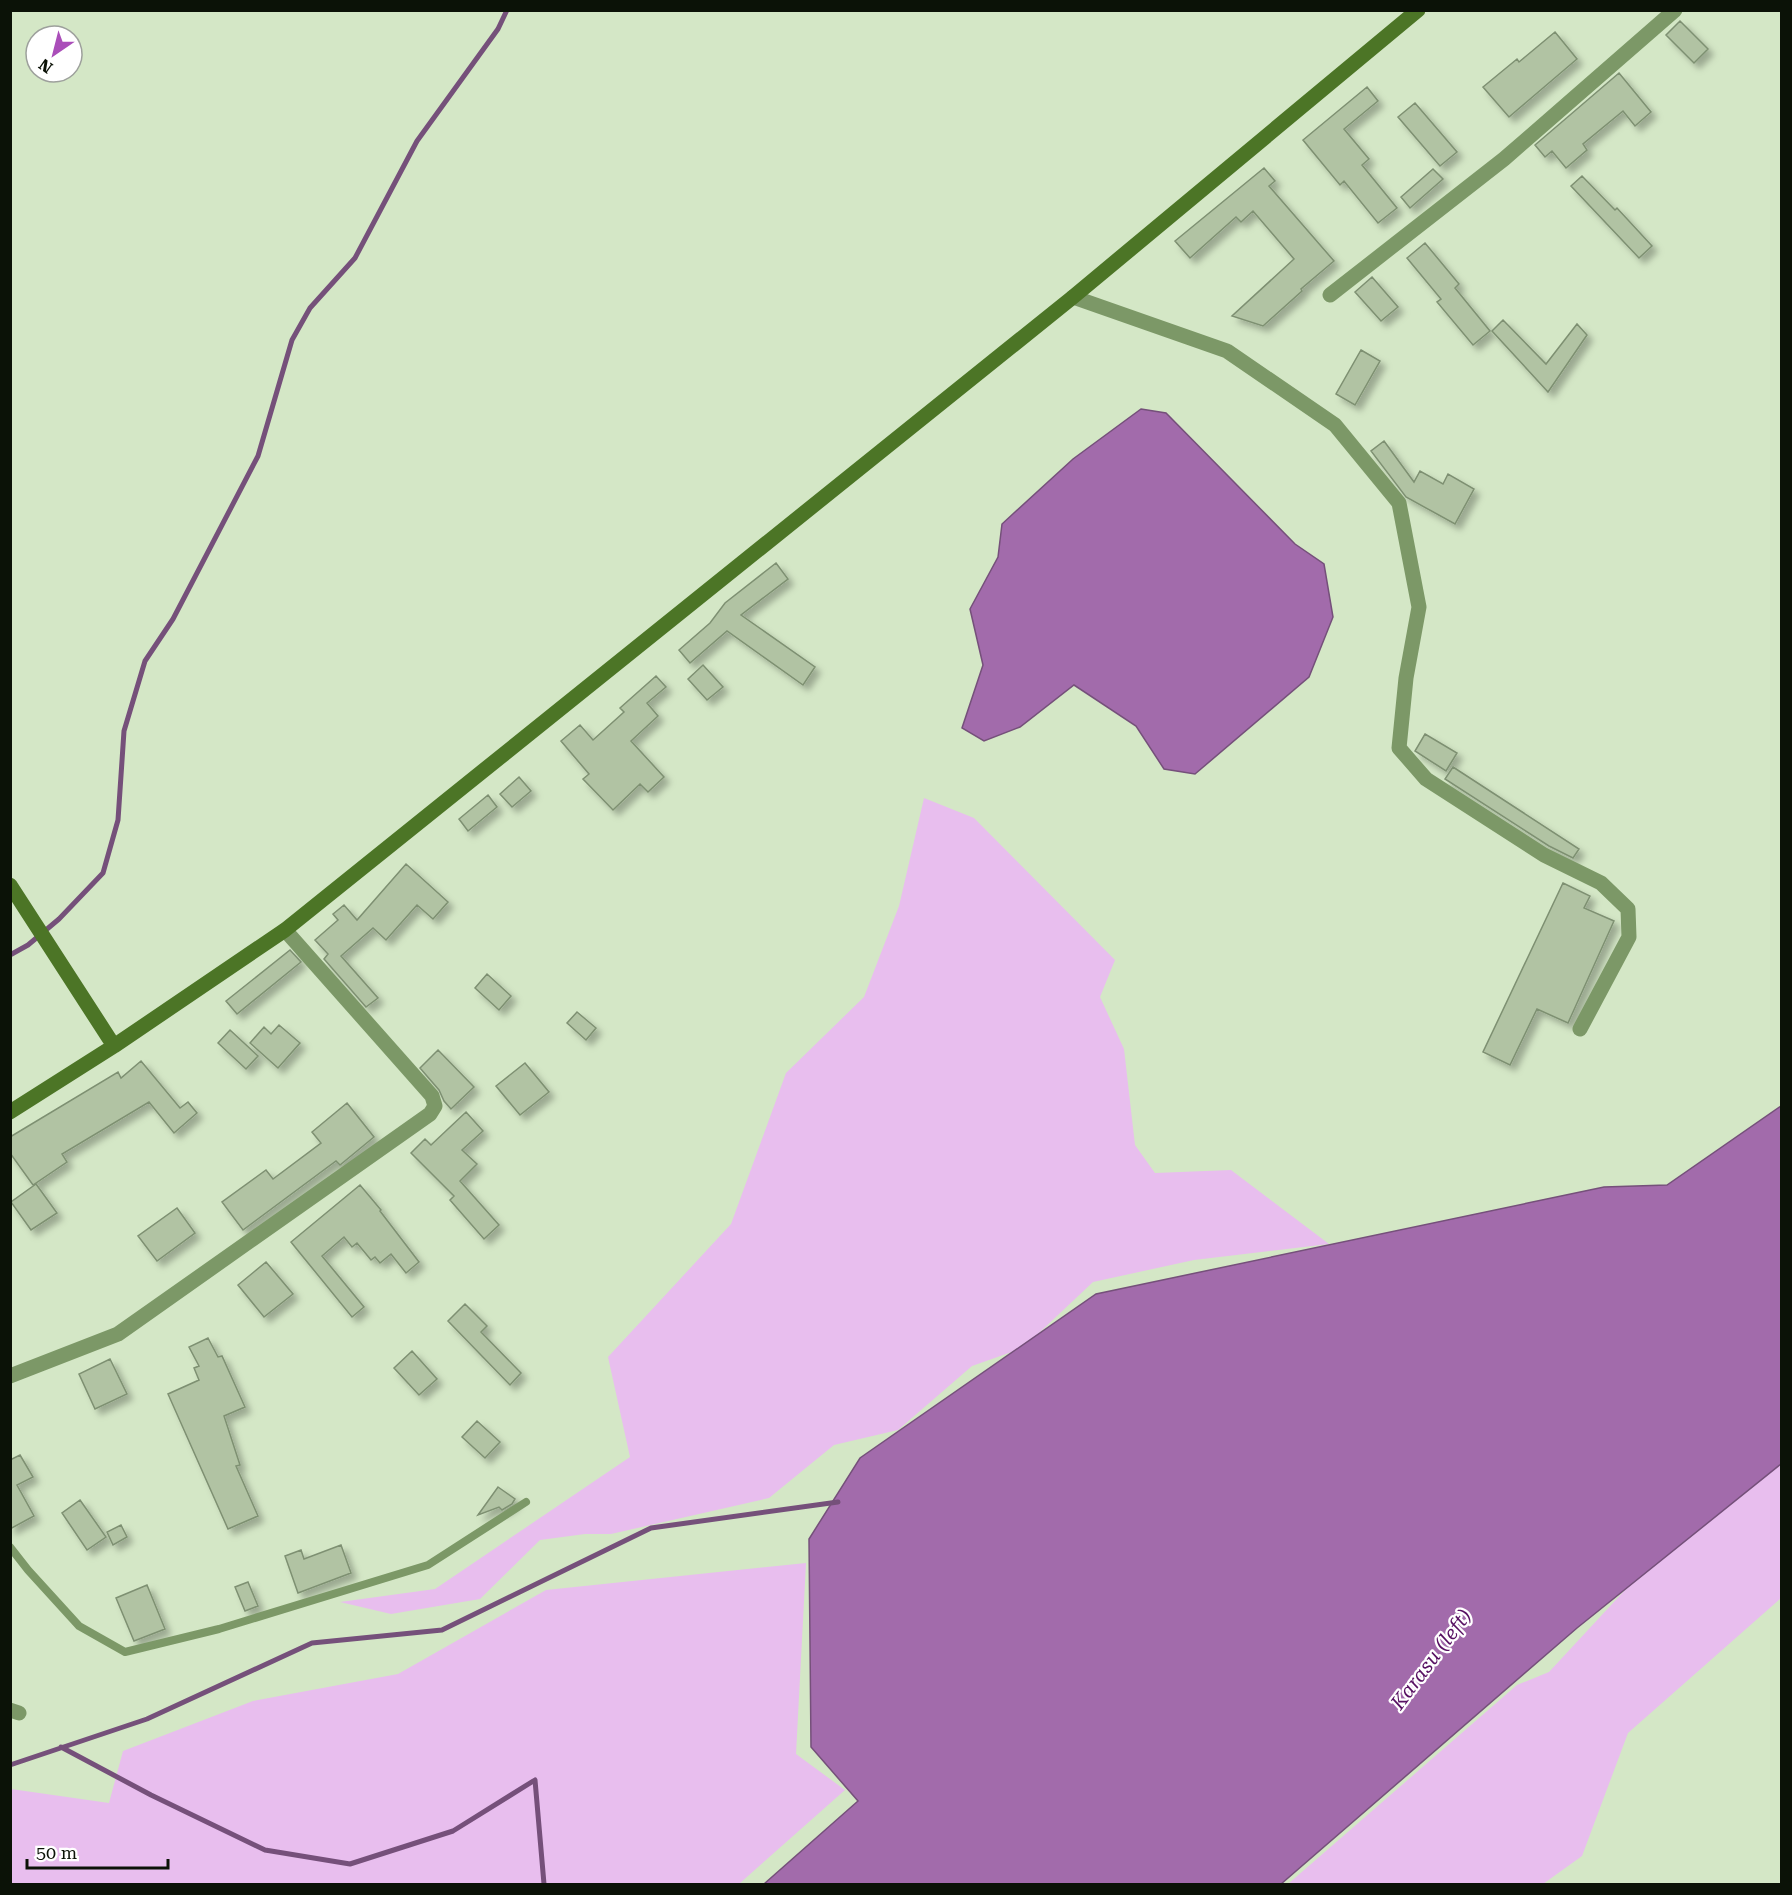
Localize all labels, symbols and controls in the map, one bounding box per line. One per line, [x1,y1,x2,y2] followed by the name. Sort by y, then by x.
[24,24,84,84] north arrow
[35,55,56,77] text: N
[1385,1604,1477,1715] water label: Karasu (left)
[27,1832,168,1870] scale bar
[36,1842,77,1863] text: 50 m

